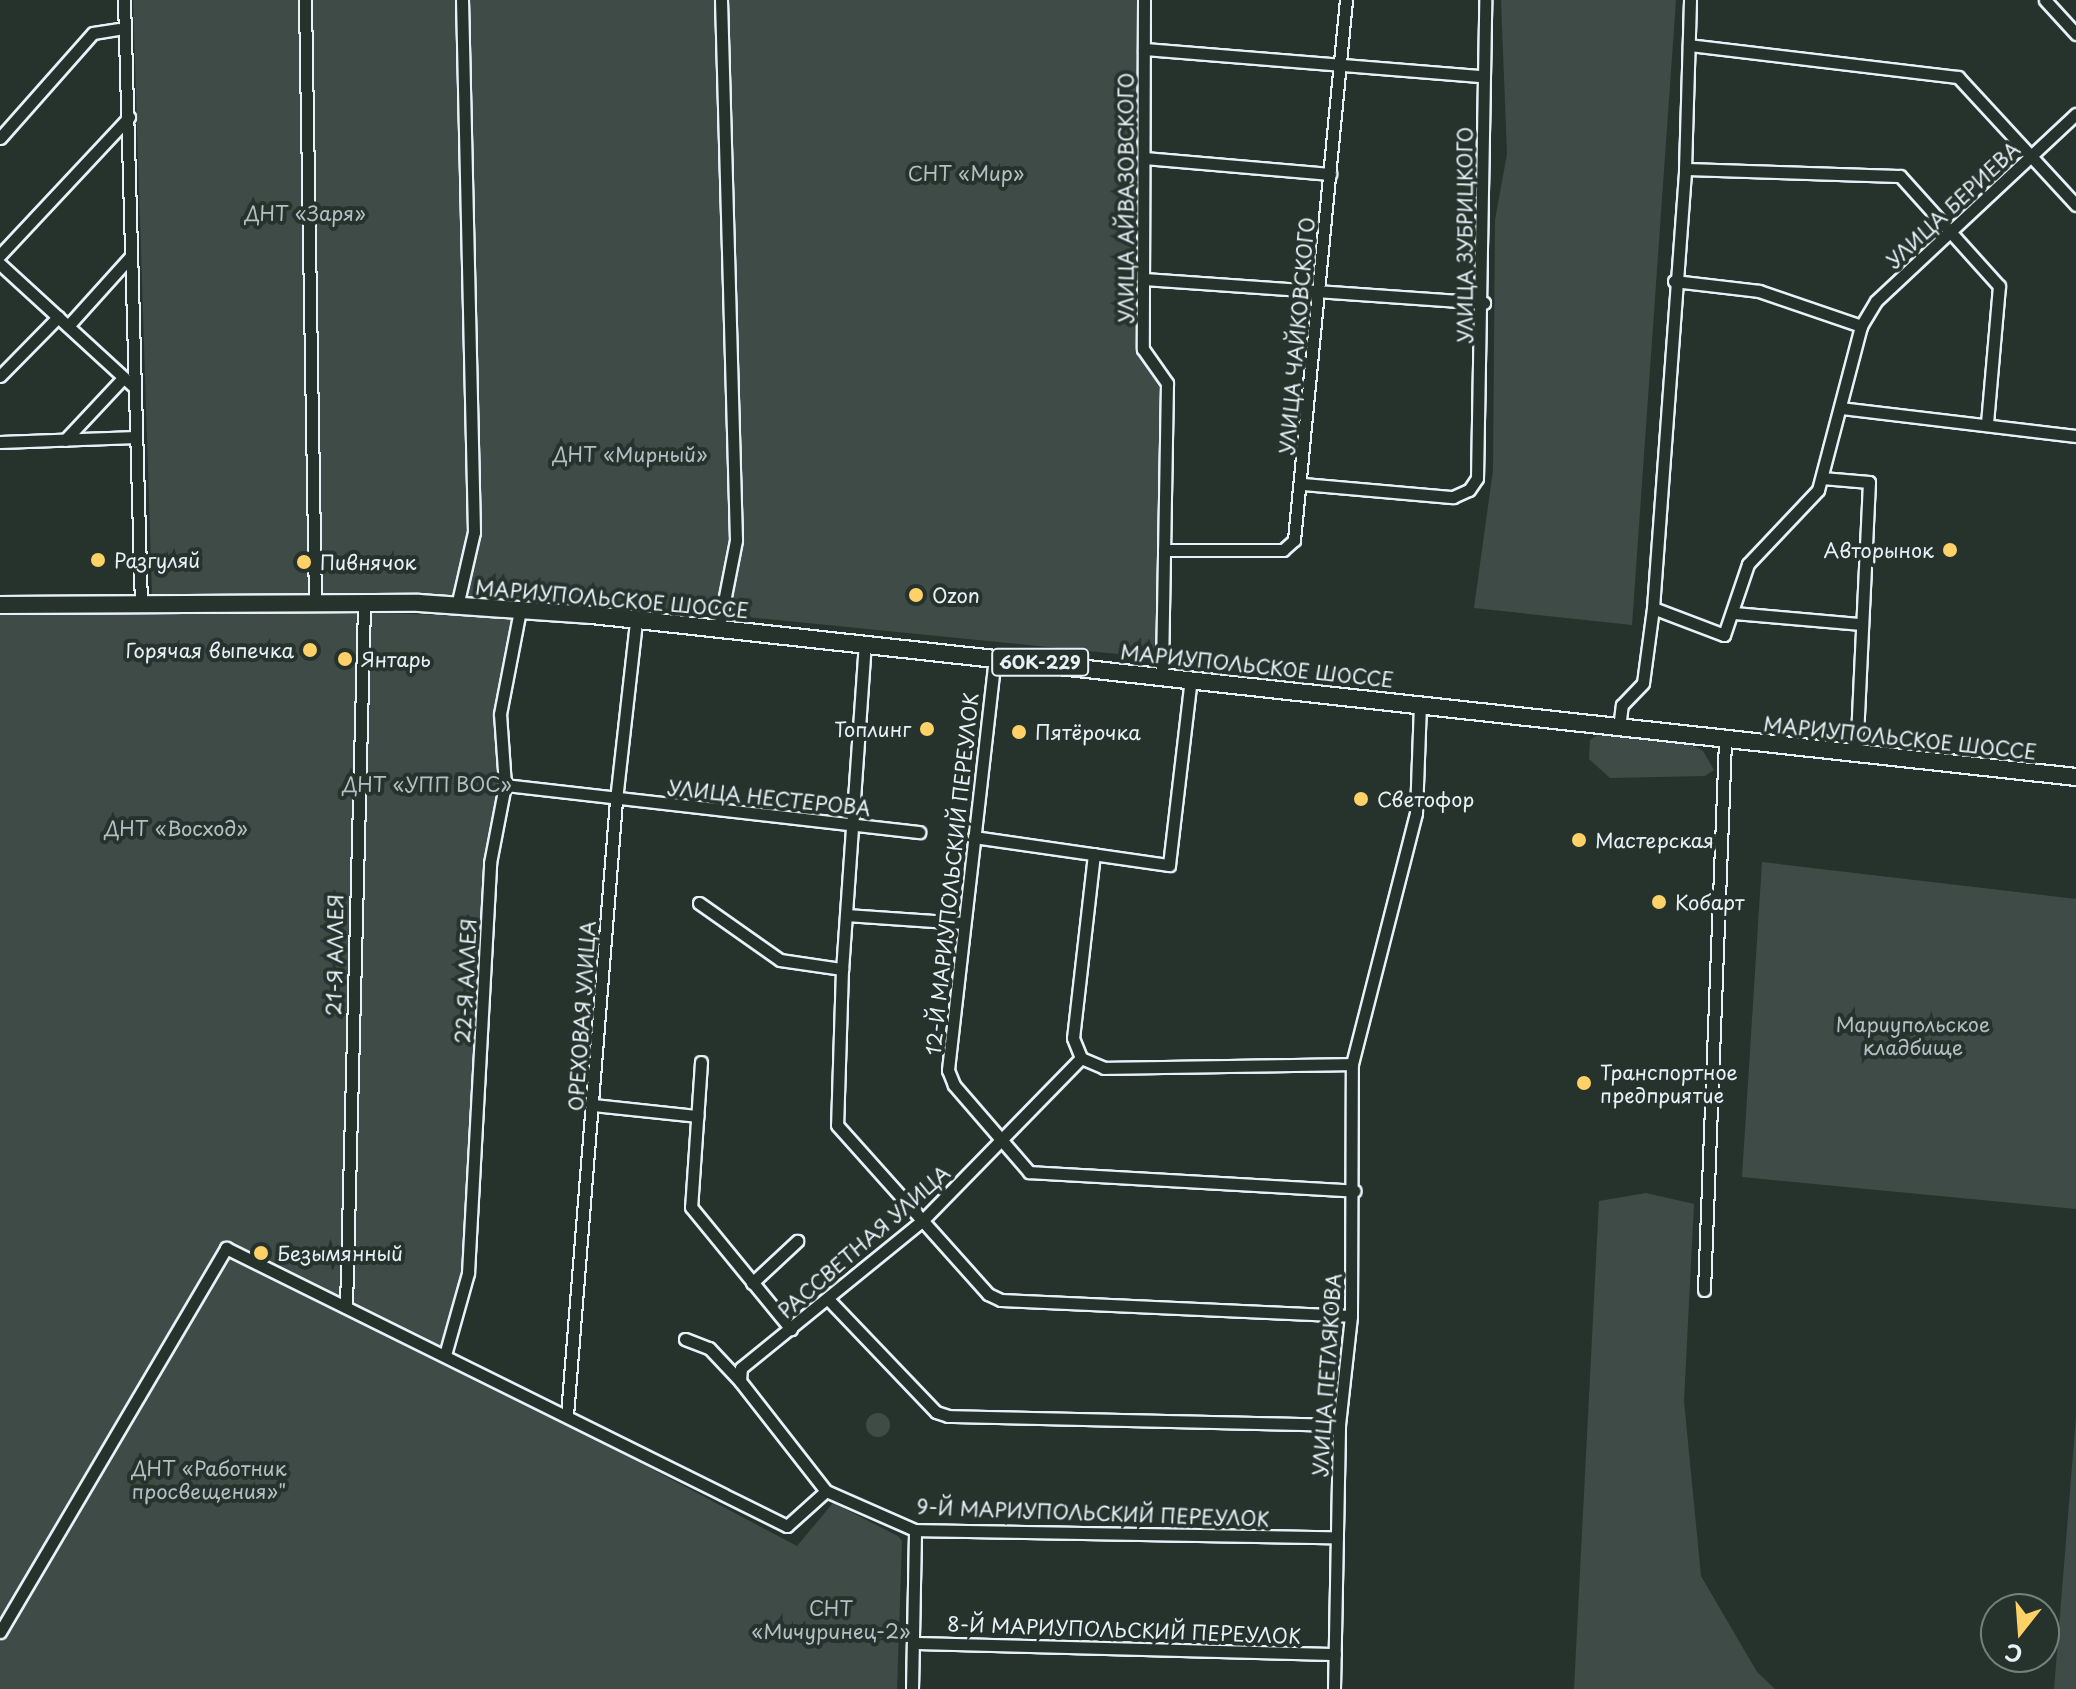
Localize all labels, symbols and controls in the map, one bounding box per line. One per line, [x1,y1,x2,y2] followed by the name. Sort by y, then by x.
[1114,72,1138,324] street label: УЛИЦА АЙВАЗОВСКОГО
[1453,126,1477,344] street label: УЛИЦА ЗУБРИЦКОГО
[1881,137,2025,273] street label: УЛИЦА БЕРИЕВА
[908,161,1024,185] park label: СНТ «Мир»
[244,201,366,225] park label: ДНТ «Заря»
[1275,216,1319,456] street label: УЛИЦА ЧАЙКОВСКОГО
[552,442,708,466] park label: ДНТ «Мирный»
[1823,538,1934,562] place label: Авторынок
[1941,541,1959,559] marker: Авторынок
[114,548,200,572] place label: Разгуляй
[320,550,416,574] place label: Пивнячок
[89,551,107,569] marker: Разгуляй
[295,553,313,571] marker: Пивнячок
[473,575,751,623] street label: МАРИУПОЛЬСКОЕ ШОССЕ
[932,583,980,607] place label: Ozon
[907,586,925,604] marker: Ozon
[126,638,294,662] place label: Горячая выпечка
[1118,640,1396,692] street label: МАРИУПОЛЬСКОЕ ШОССЕ
[301,641,319,659] marker: Горячая выпечка
[361,647,431,671] place label: Янтарь
[990,648,1090,676] road number: 60К-229
[336,650,354,668] marker: Янтарь
[921,691,983,1057] street label: 12-Й МАРИУПОЛЬСКИЙ ПЕРЕУЛОК
[1761,712,2039,764] street label: МАРИУПОЛЬСКОЕ ШОССЕ
[834,717,911,741] place label: Топлинг
[918,720,936,738] marker: Топлинг
[1035,720,1141,744] place label: Пятёрочка
[1010,723,1028,741] marker: Пятёрочка
[342,772,512,796] park label: ДНТ «УПП ВОС»
[666,775,872,821] street label: УЛИЦА НЕСТЕРОВА
[1377,787,1474,811] place label: Светофор
[1352,790,1370,808] marker: Светофор
[104,816,248,840] park label: ДНТ «Восход»
[1595,828,1714,852] place label: Мастерская
[1570,831,1588,849] marker: Мастерская
[1675,890,1744,914] place label: Кобарт
[322,893,348,1017] street label: 21-Я АЛЛЕЯ
[1650,893,1668,911] marker: Кобарт
[451,917,481,1045] street label: 22-Я АЛЛЕЯ
[563,921,601,1111] street label: ОРЕХОВАЯ УЛИЦА
[1836,1013,1990,1060] park label: Мариупольское кладбище
[1600,1060,1738,1107] place label: Транспортное предприятие
[1575,1074,1593,1092] marker: Транспортное предприятие
[773,1161,955,1323] street label: РАССВЕТНАЯ УЛИЦА
[277,1241,403,1265] place label: Безымянный
[252,1244,270,1262] marker: Безымянный
[1308,1272,1346,1478] street label: УЛИЦА ПЕТЛЯКОВА
[131,1457,287,1504] park label: ДНТ «Работник просвещения»"
[915,1495,1271,1531] street label: 9-Й МАРИУПОЛЬСКИЙ ПЕРЕУЛОК
[1980,1593,2060,1673] north arrow
[751,1597,911,1644] park label: СНТ «Мичуринец-2»
[946,1612,1302,1648] street label: 8-Й МАРИУПОЛЬСКИЙ ПЕРЕУЛОК
[2001,1636,2026,1673] text: С

